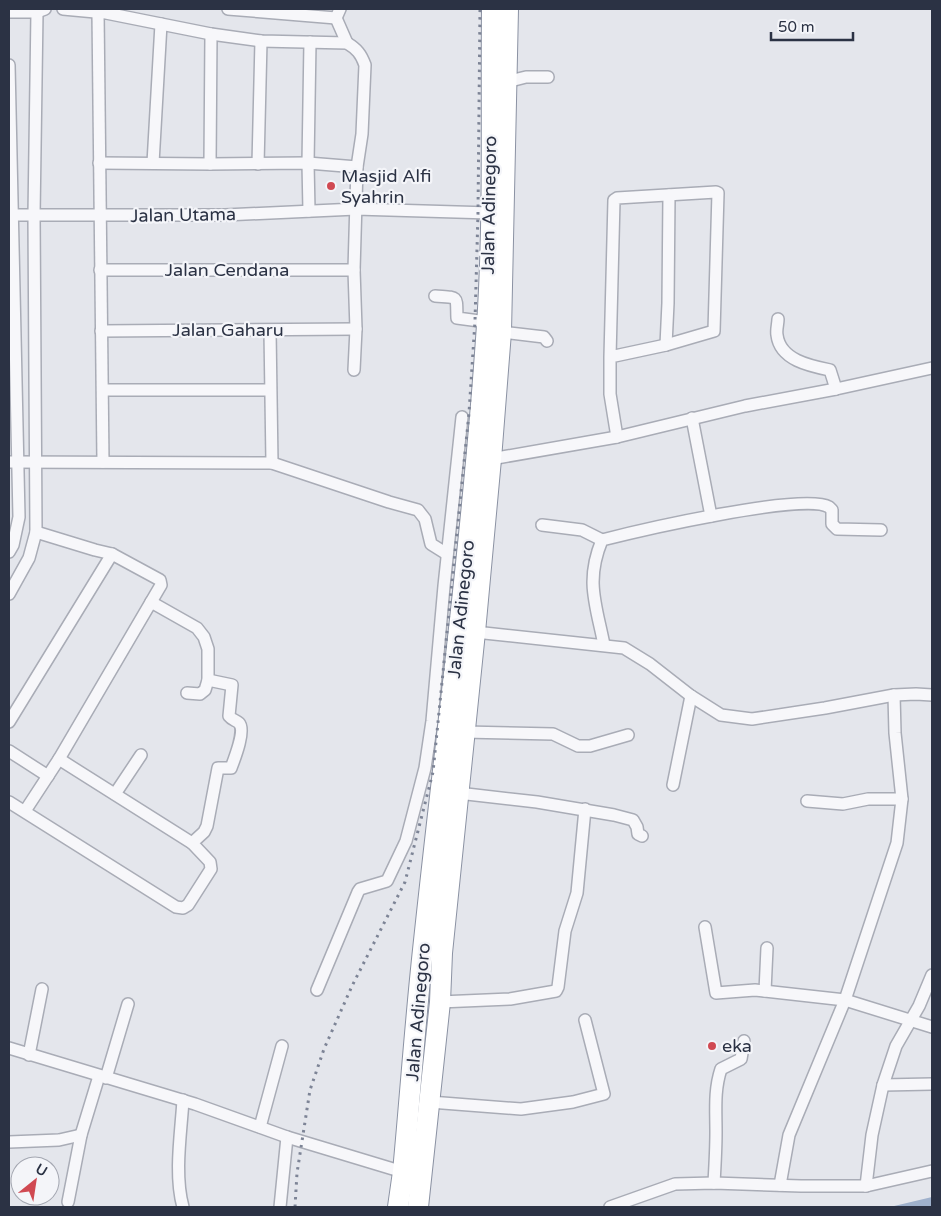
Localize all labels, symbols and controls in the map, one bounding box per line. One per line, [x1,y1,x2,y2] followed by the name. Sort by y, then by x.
[771,10,854,42] scale bar
[778,18,815,36] text: 50 m
[477,135,501,275] street label: Jalan Adinegoro
[341,165,432,208] place label: Masjid Alfi Syahrin
[325,180,337,192] marker: Masjid Alfi Syahrin
[130,203,236,227] street label: Jalan Utama
[165,259,289,281] street label: Jalan Cendana
[172,319,284,341] street label: Jalan Gaharu
[443,539,479,679] street label: Jalan Adinegoro
[401,942,435,1082] street label: Jalan Adinegoro
[722,1035,752,1057] place label: eka
[706,1040,718,1052] marker: eka
[10,1156,60,1206] north arrow
[32,1160,50,1180] text: U

